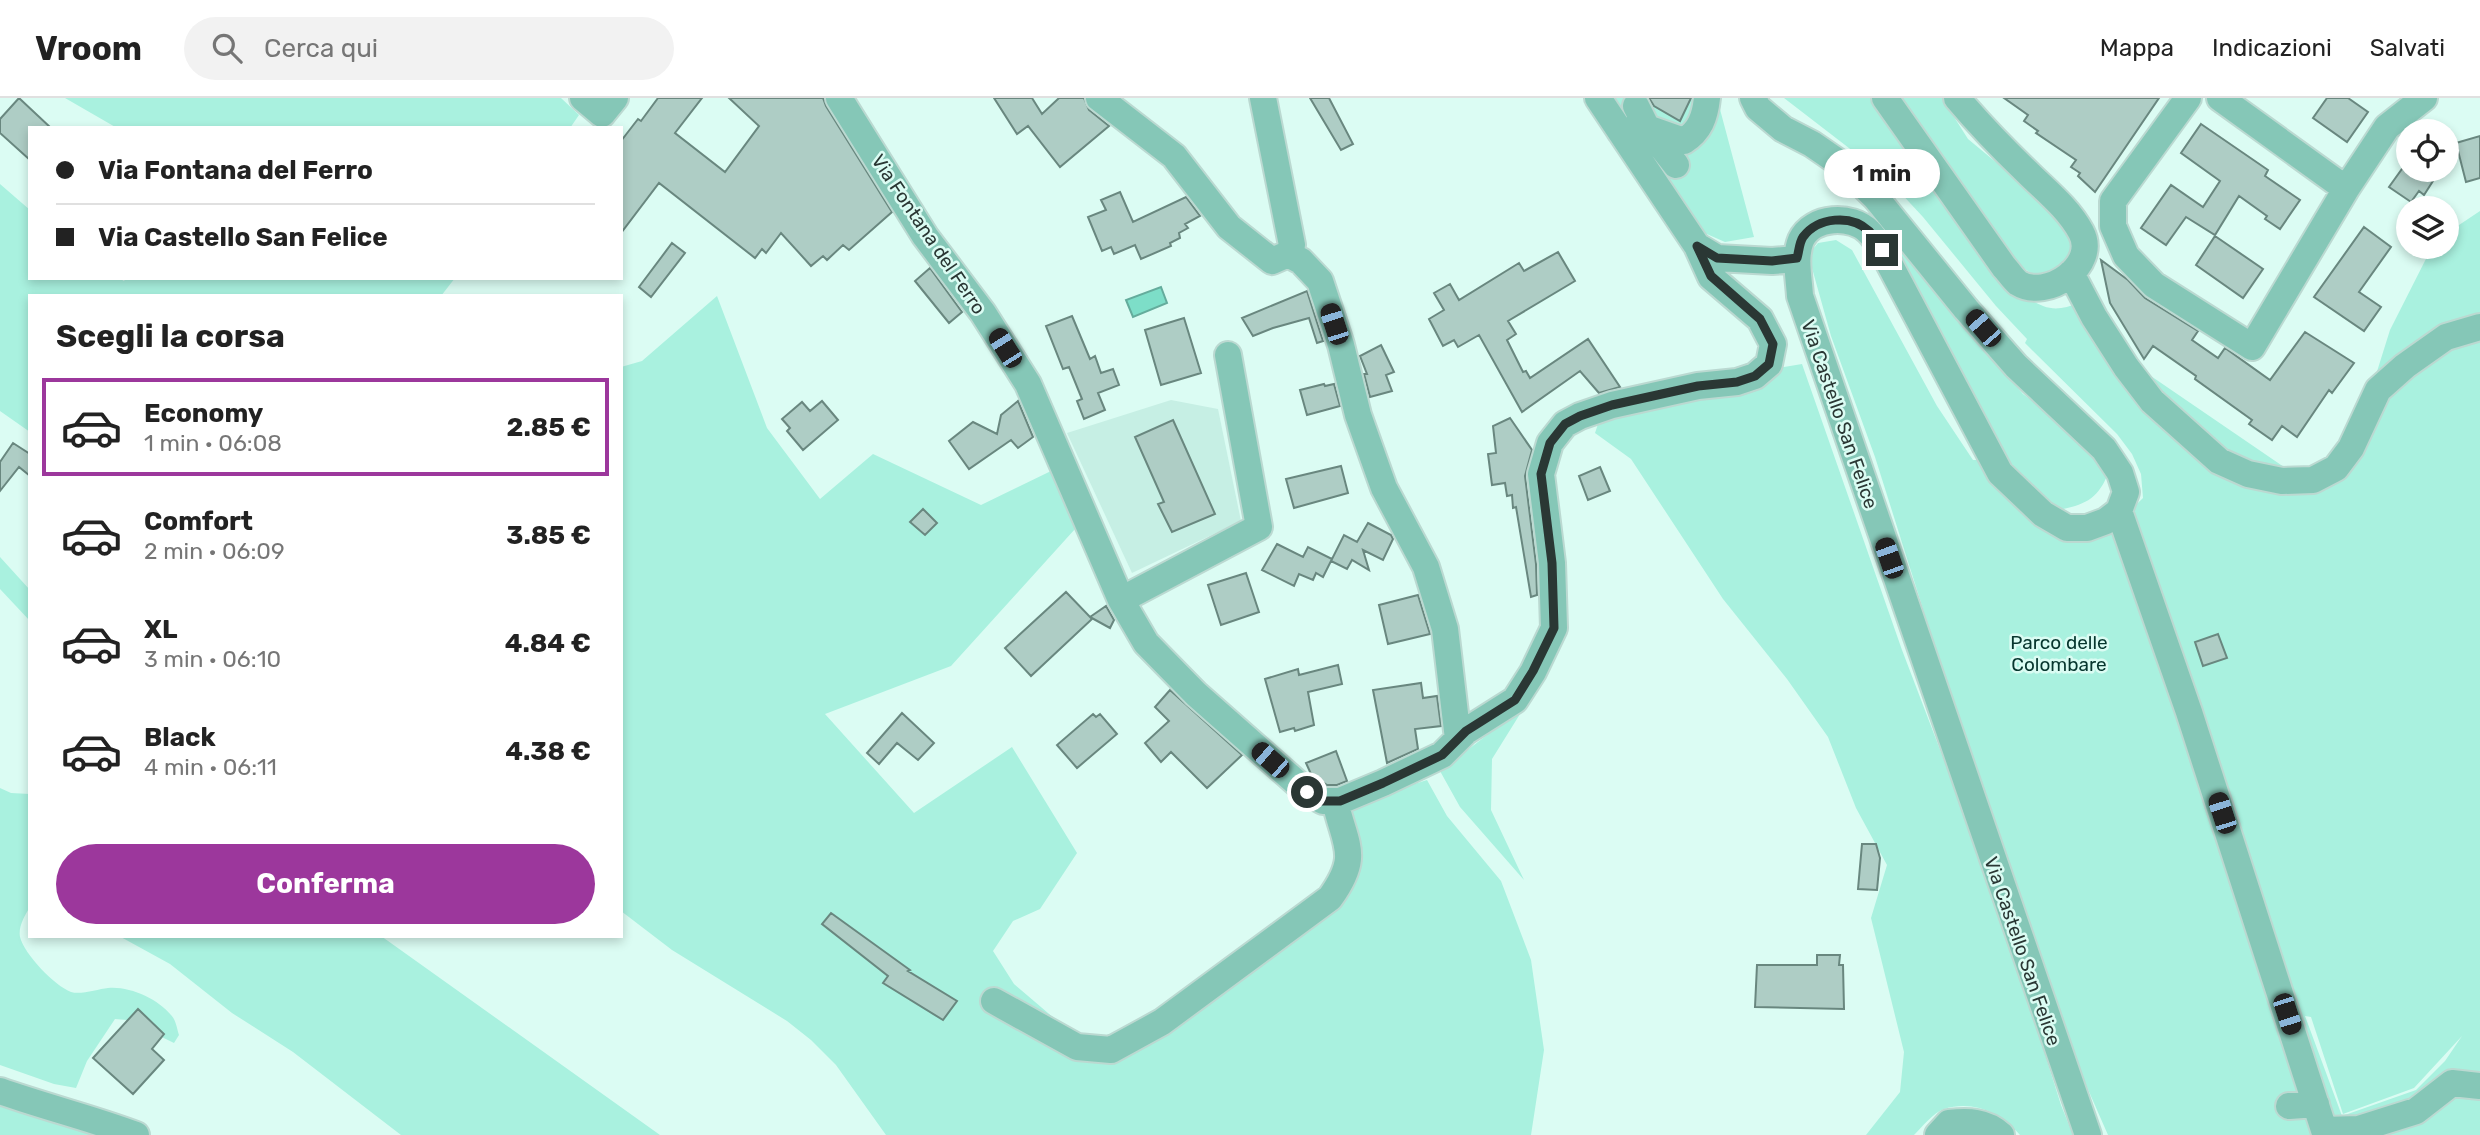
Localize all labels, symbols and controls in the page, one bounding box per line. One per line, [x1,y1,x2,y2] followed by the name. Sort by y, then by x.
[184,17,674,80] search box
[35,29,142,68] text: Vroom
[208,29,246,67] icon: search
[264,33,378,64] text: Cerca qui
[2100,34,2174,62] text: Mappa
[2212,34,2332,62] text: Indicazioni
[2370,34,2445,62] text: Salvati
[2396,119,2459,259] map controls
[2396,119,2459,182] button: locate
[1824,149,1940,198] callout: 1 min
[867,150,991,319] street label: Via Fontana del Ferro
[98,155,373,186] text: Via Fontana del Ferro
[1853,159,1911,187] text: 1 min
[2396,196,2459,259] button: layers
[98,222,388,253] text: Via Castello San Felice
[1866,234,1898,266] route end
[1318,301,1351,347] car
[1962,305,2005,351] car
[56,317,285,355] text: Scegli la corsa
[1796,317,1883,512] street label: Via Castello San Felice
[985,325,1026,371] car
[60,396,123,459] icon: car
[144,398,263,429] text: Economy
[506,412,591,443] text: 2.85 €
[144,429,282,457] text: 1 min · 06:08
[60,504,123,567] icon: car
[144,506,253,537] text: Comfort
[506,520,591,551] text: 3.85 €
[1873,535,1906,581] car
[144,537,285,565] text: 2 min · 06:09
[60,612,123,675] icon: car
[144,614,177,645] text: XL
[505,628,591,659] text: 4.84 €
[2010,631,2108,676] park label: Parco delle Colombare
[144,645,281,673] text: 3 min · 06:10
[60,720,123,783] icon: car
[144,722,216,753] text: Black
[505,736,591,767] text: 4.38 €
[1248,738,1293,782] car
[144,753,277,781] text: 4 min · 06:11
[1291,776,1323,808] route start
[2206,790,2239,836] car
[56,844,595,924] button: Conferma
[1979,854,2066,1049] street label: Via Castello San Felice
[2271,991,2304,1037] car

